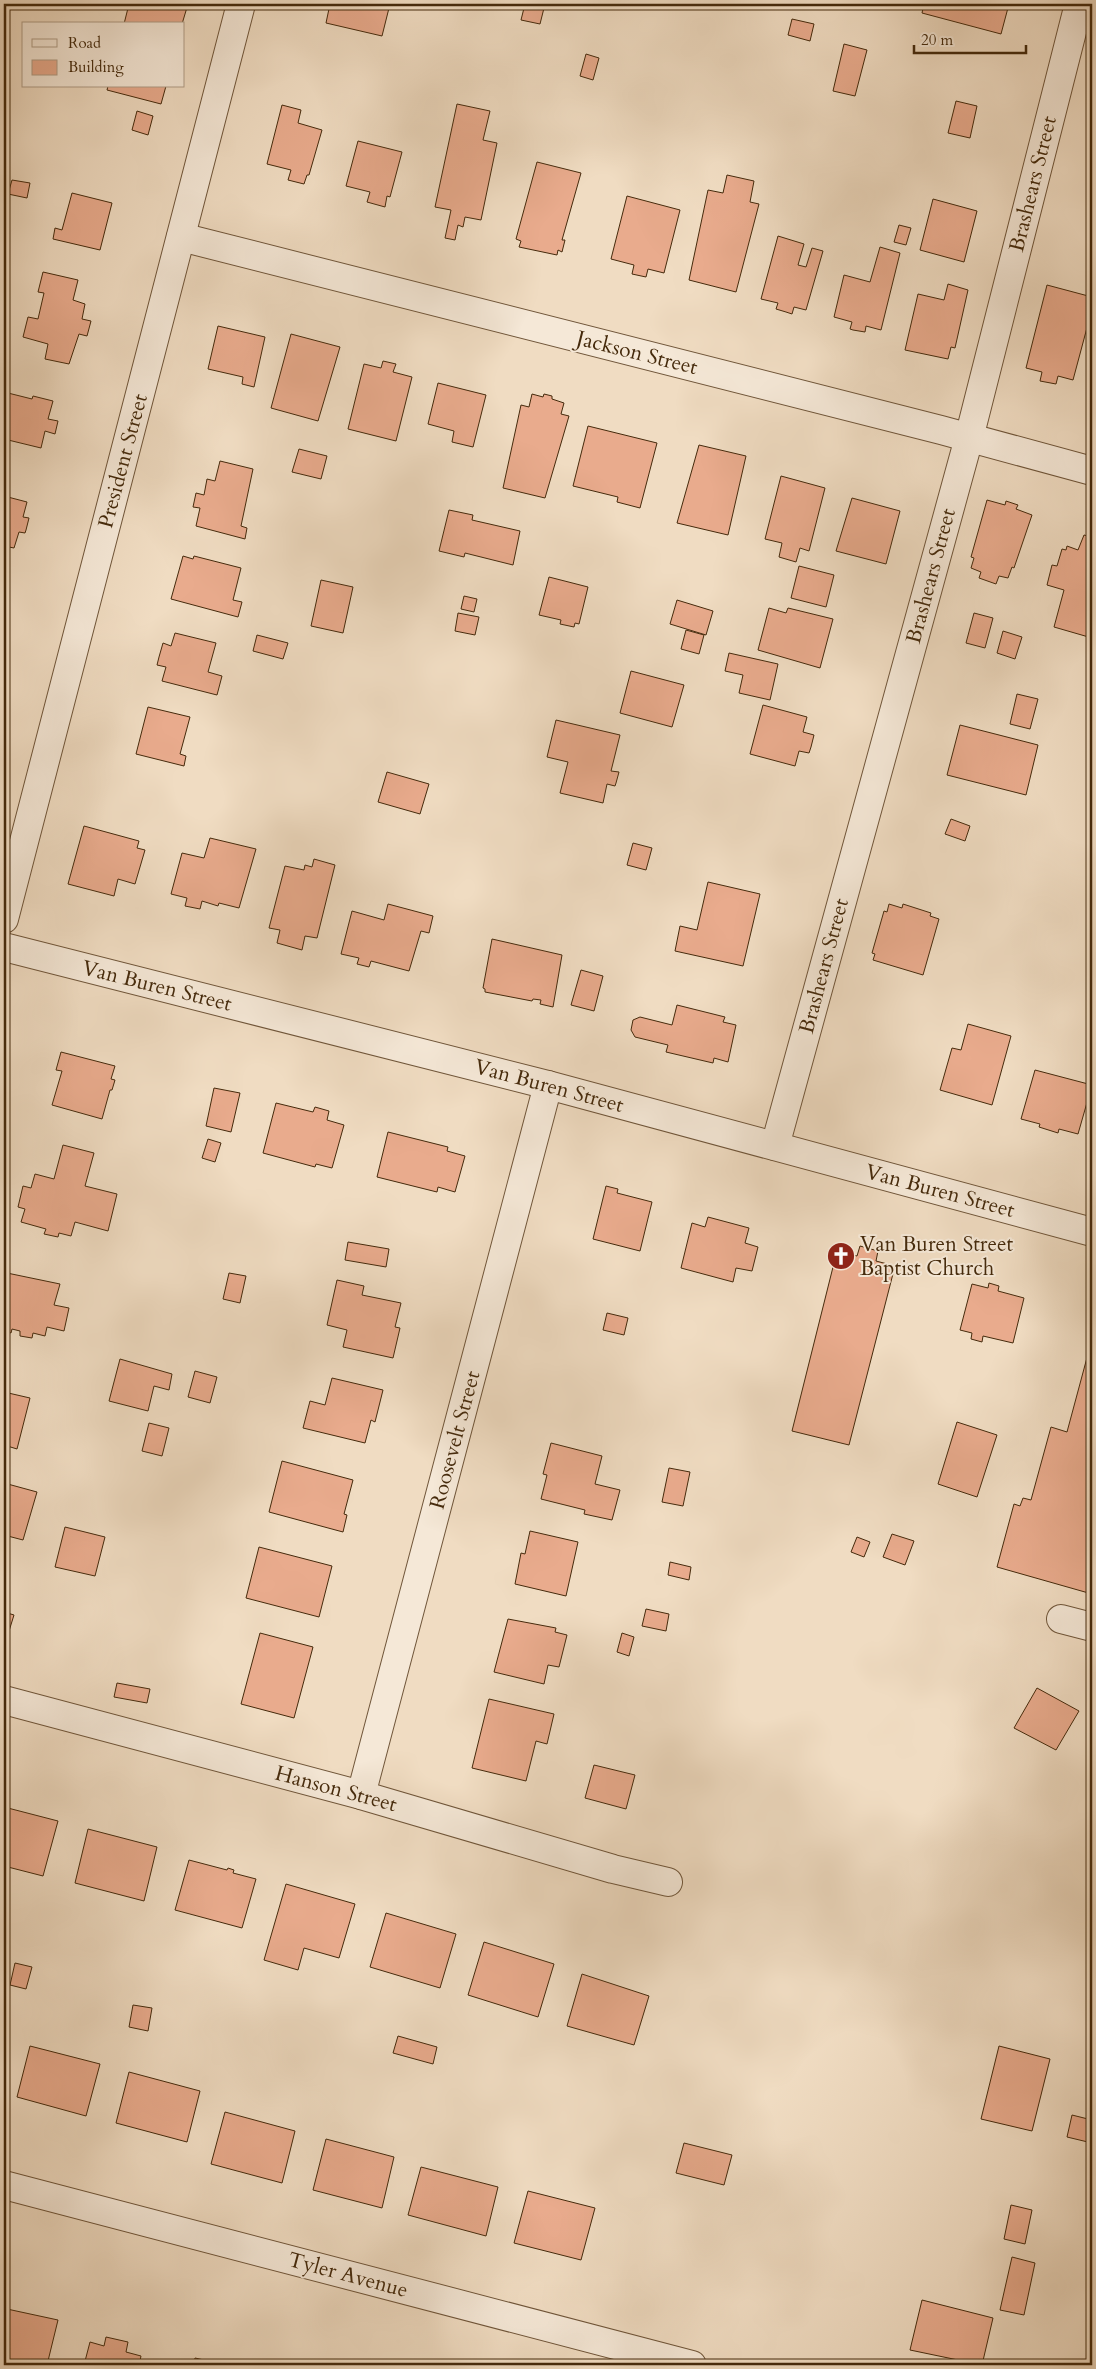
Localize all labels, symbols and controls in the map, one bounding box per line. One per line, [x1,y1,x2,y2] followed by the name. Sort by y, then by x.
[22,22,185,88] legend
[914,22,1026,54] scale bar
[921,30,953,50] text: 20 m
[68,33,101,53] text: Road
[68,57,124,77] text: Building
[1002,113,1064,255] street label: Brashears Street
[571,323,701,382] street label: Jackson Street
[91,390,155,531] street label: President Street
[899,505,963,647] street label: Brashears Street
[792,895,856,1037] street label: Brashears Street
[79,953,235,1019] street label: Van Buren Street
[471,1052,627,1120] street label: Van Buren Street
[862,1157,1018,1225] street label: Van Buren Street
[860,1230,1014,1283] place label: Van Buren Street Baptist Church
[826,1241,856,1271] church icon: Van Buren Street Baptist Church
[423,1367,487,1512] street label: Roosevelt Street
[272,1759,400,1819] street label: Hanson Street
[285,2245,411,2305] street label: Tyler Avenue

